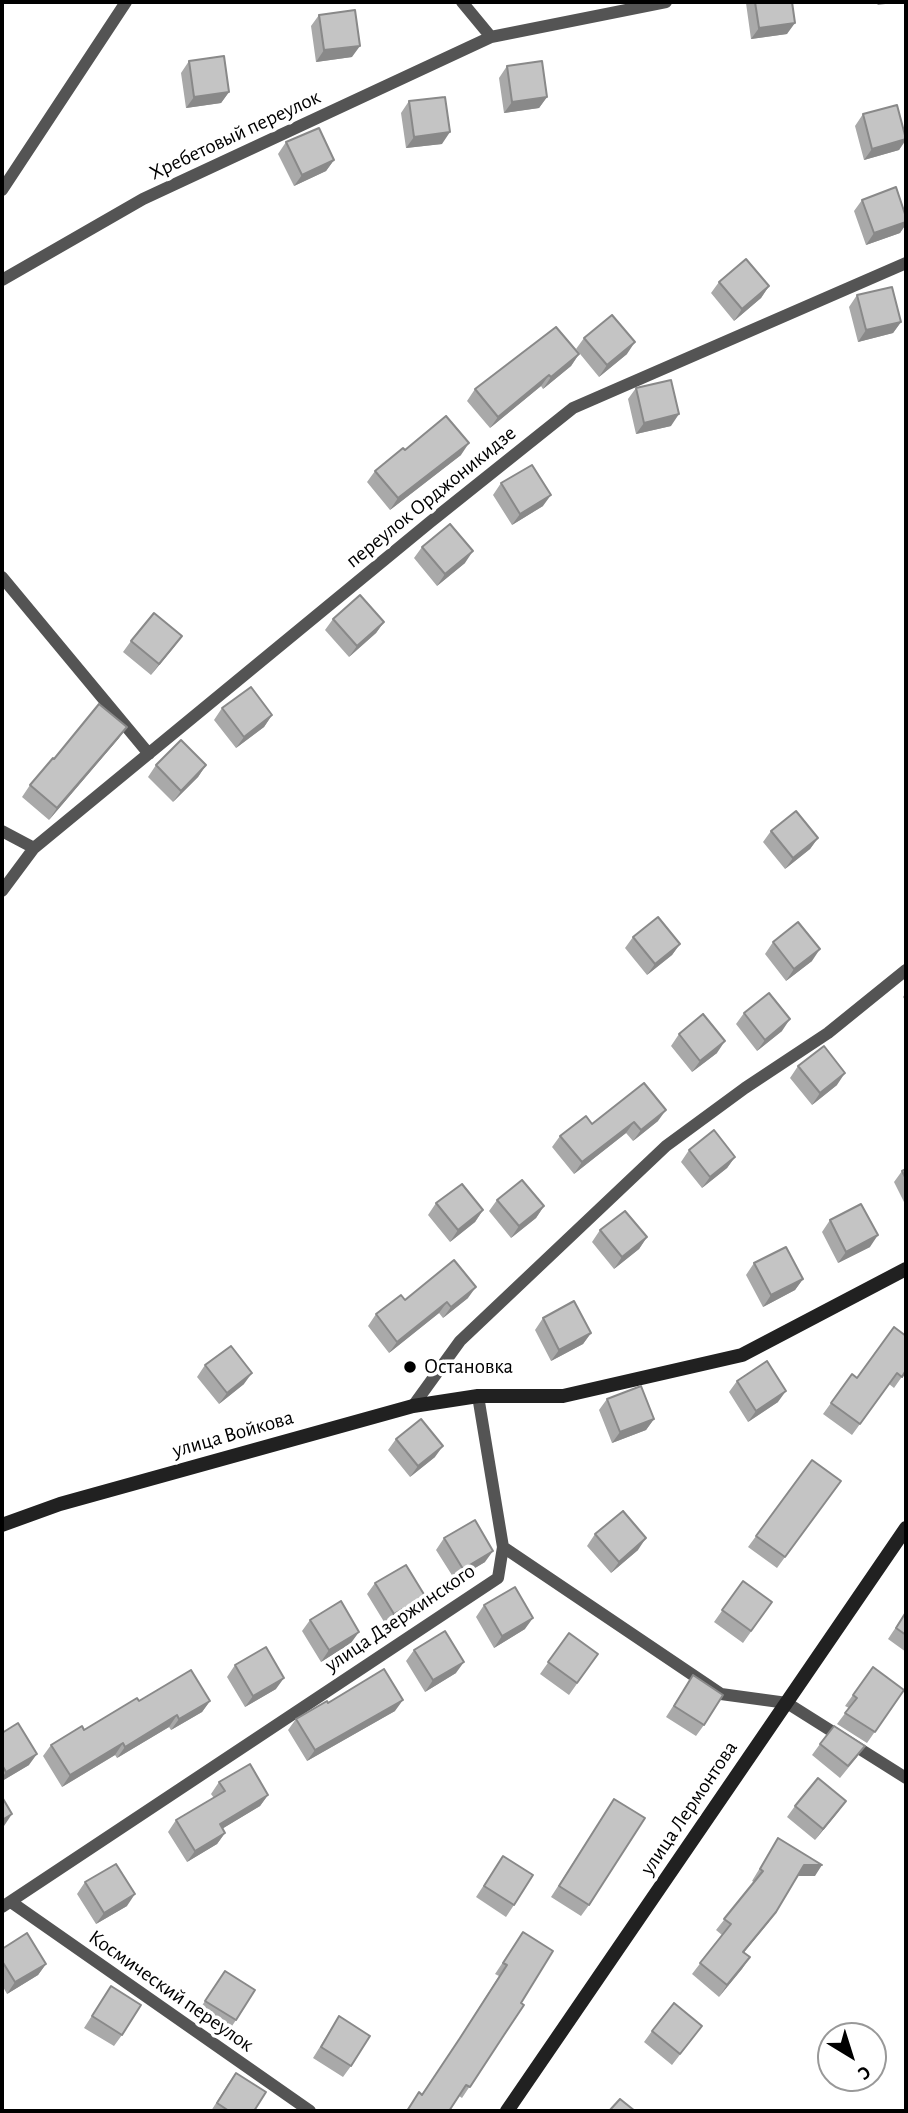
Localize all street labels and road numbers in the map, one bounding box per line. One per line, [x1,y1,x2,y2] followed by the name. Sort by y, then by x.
[146,84,324,186] street label: Хребетовый переулок
[341,421,521,573] street label: переулок Орджоникидзе
[170,1405,296,1463] street label: улица Войкова
[320,1558,480,1678] street label: улица Дзержинского
[635,1736,743,1880] street label: улица Лермонтова
[84,1925,258,2057] street label: Космический переулок

